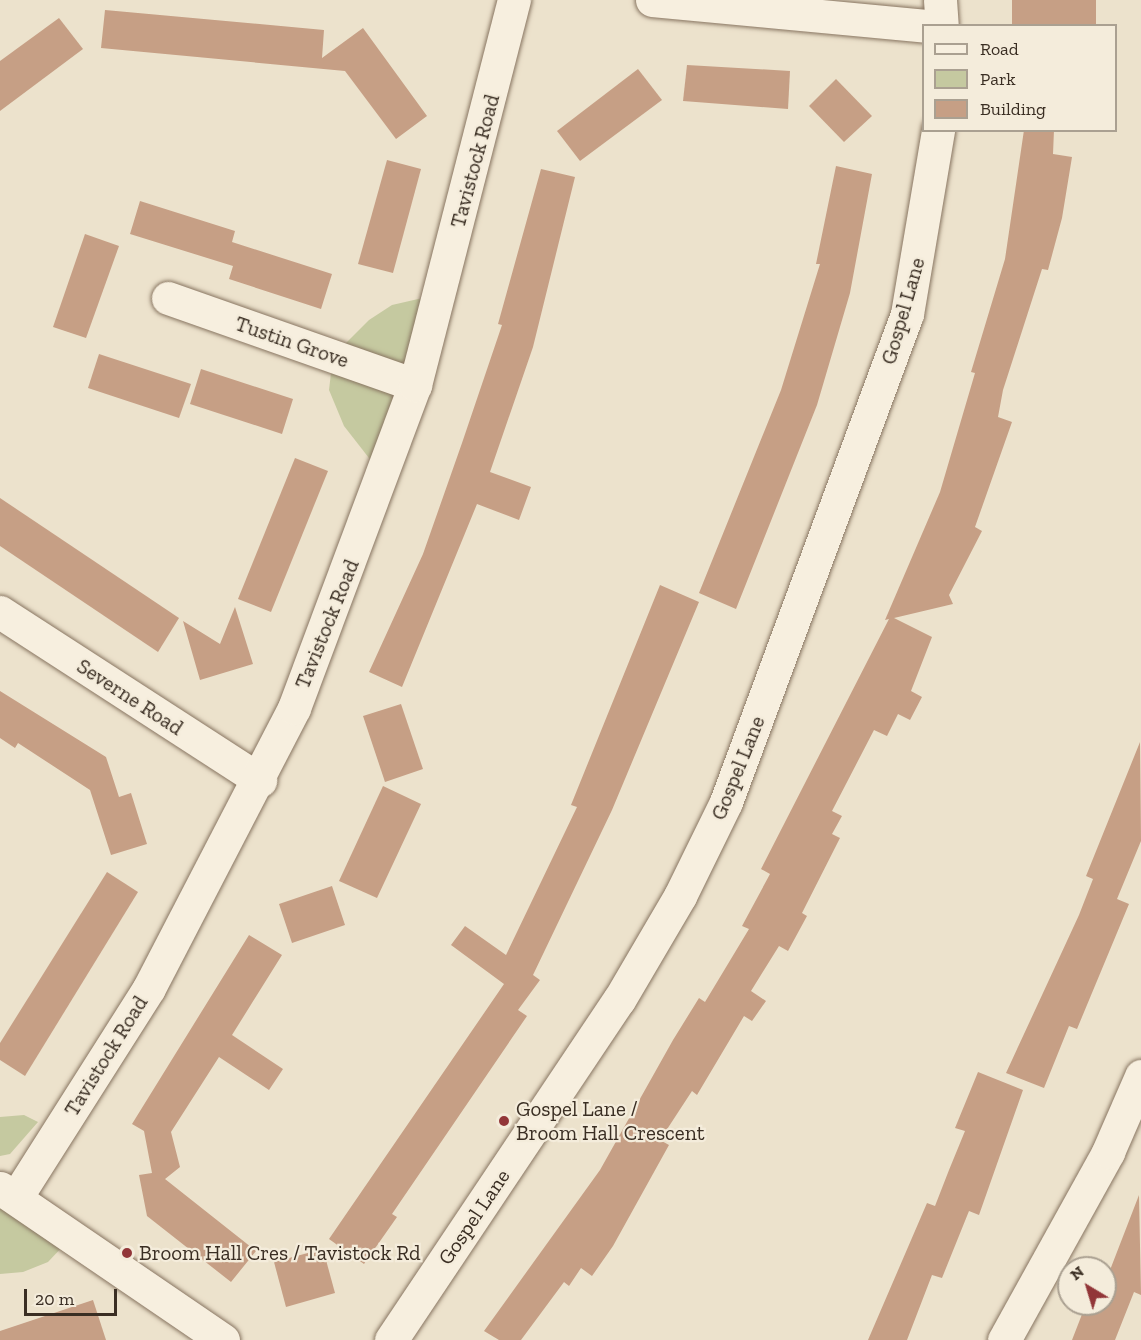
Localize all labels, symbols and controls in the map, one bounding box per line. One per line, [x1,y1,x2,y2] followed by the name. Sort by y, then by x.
[922,24,1117,132] legend
[980,38,1019,60] text: Road
[980,68,1016,90] text: Park
[445,92,505,230] street label: Tavistock Road
[980,98,1046,120] text: Building
[876,255,930,367] street label: Gospel Lane
[232,311,352,373] street label: Tustin Grove
[290,556,364,692] street label: Tavistock Road
[72,653,188,741] street label: Severne Road
[706,712,770,824] street label: Gospel Lane
[59,991,153,1121] street label: Tavistock Road
[516,1096,705,1146] place label: Gospel Lane / Broom Hall Crescent
[497,1114,511,1128] marker: Gospel Lane / Broom Hall Crescent
[433,1164,515,1270] street label: Gospel Lane
[139,1240,421,1266] place label: Broom Hall Cres / Tavistock Rd
[120,1246,134,1260] marker: Broom Hall Cres / Tavistock Rd
[1057,1256,1117,1316] north arrow
[1066,1262,1087,1284] text: N
[27,1277,120,1315] scale bar
[35,1288,74,1310] text: 20 m

